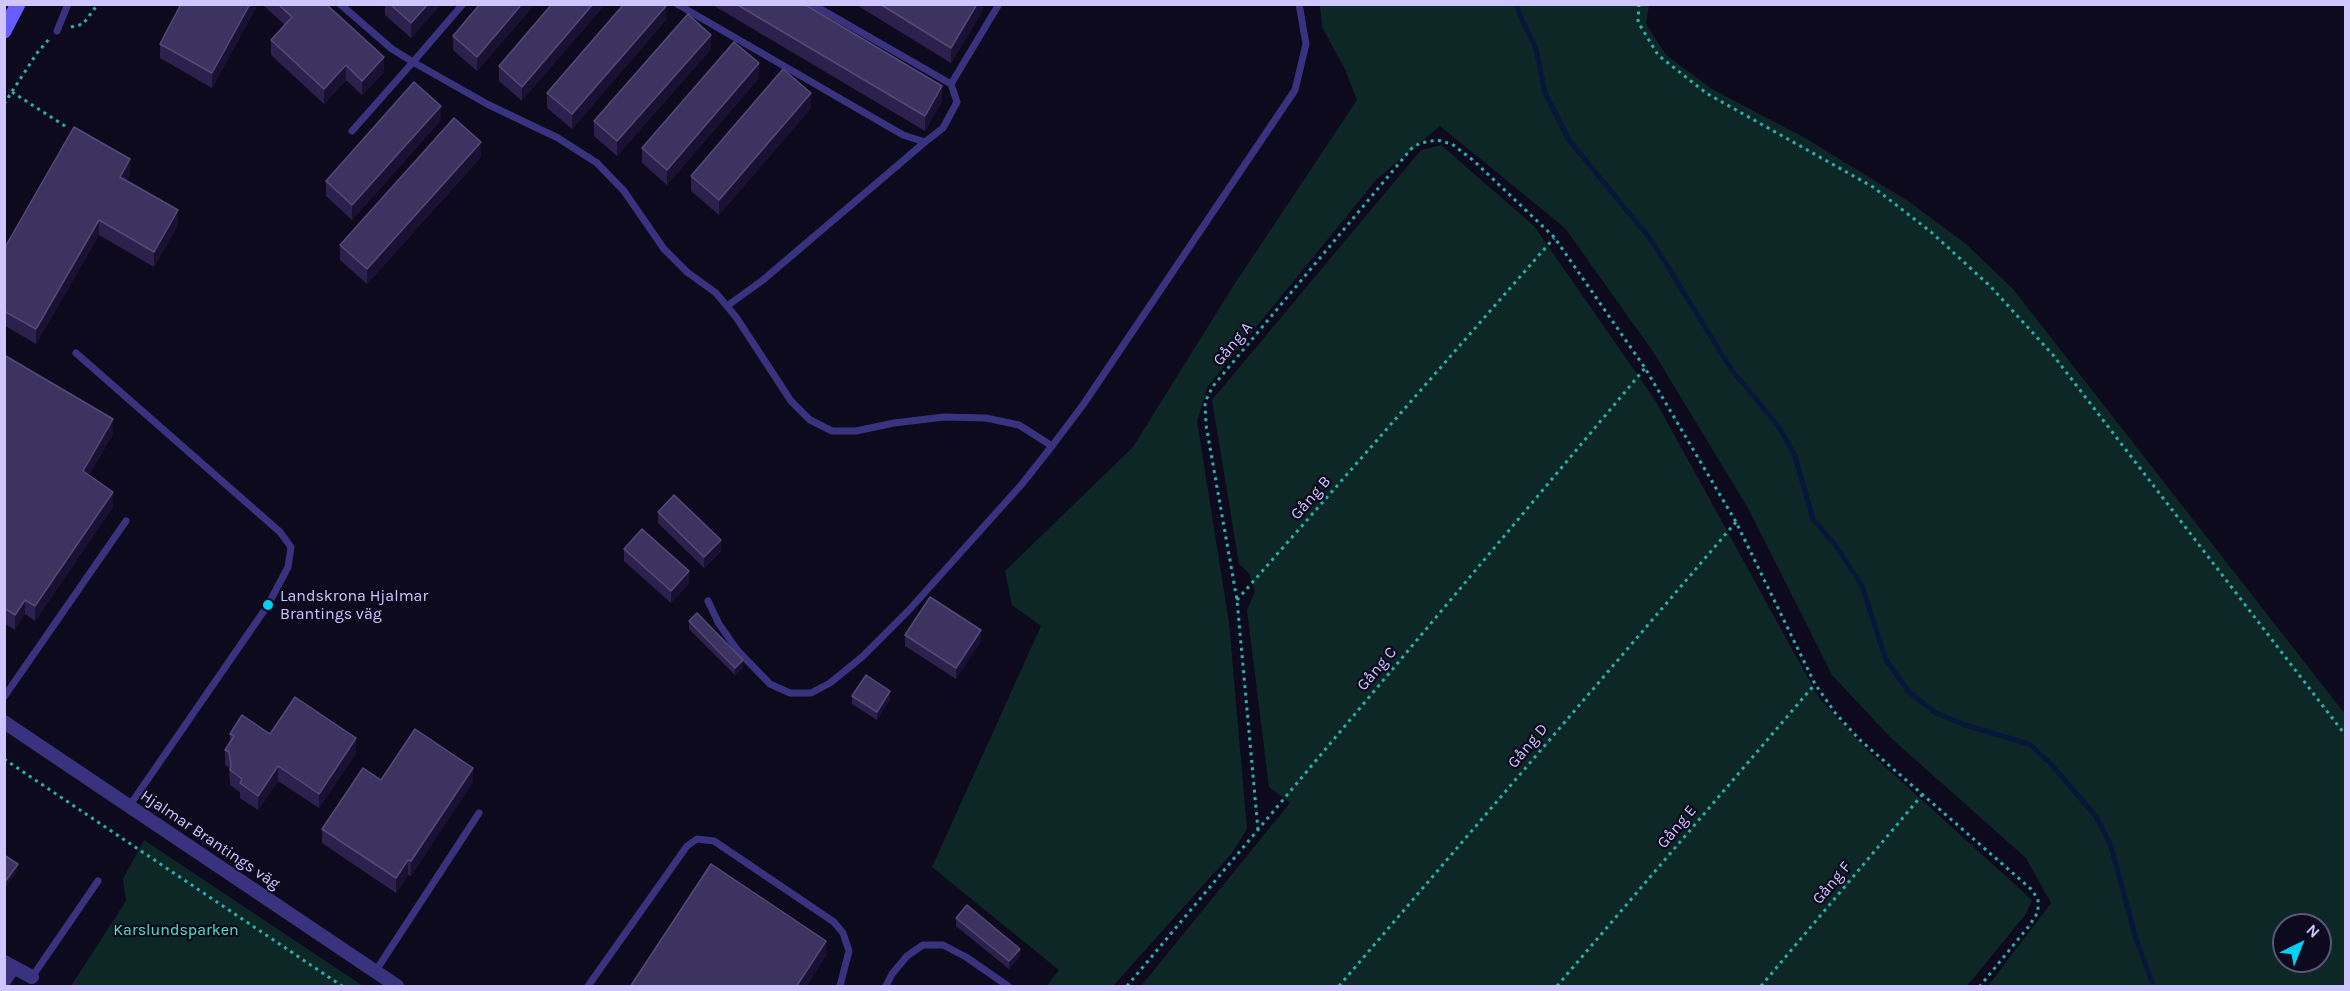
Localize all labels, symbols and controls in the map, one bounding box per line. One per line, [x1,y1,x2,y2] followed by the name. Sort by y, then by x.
[1209,318,1257,370] street label: Gång A
[1287,472,1335,524] street label: Gång B
[280,586,428,624] place label: Landskrona Hjalmar Brantings väg
[261,598,275,612] marker: Landskrona Hjalmar Brantings väg
[1353,643,1401,695] street label: Gång C
[1504,720,1552,772] street label: Gång D
[137,786,283,894] street label: Hjalmar Brantings väg
[1653,801,1701,853] street label: Gång E
[1809,858,1855,908] street label: Gång F
[2272,913,2332,973] north arrow
[113,920,239,940] park label: Karslundsparken
[2303,920,2324,942] text: N

